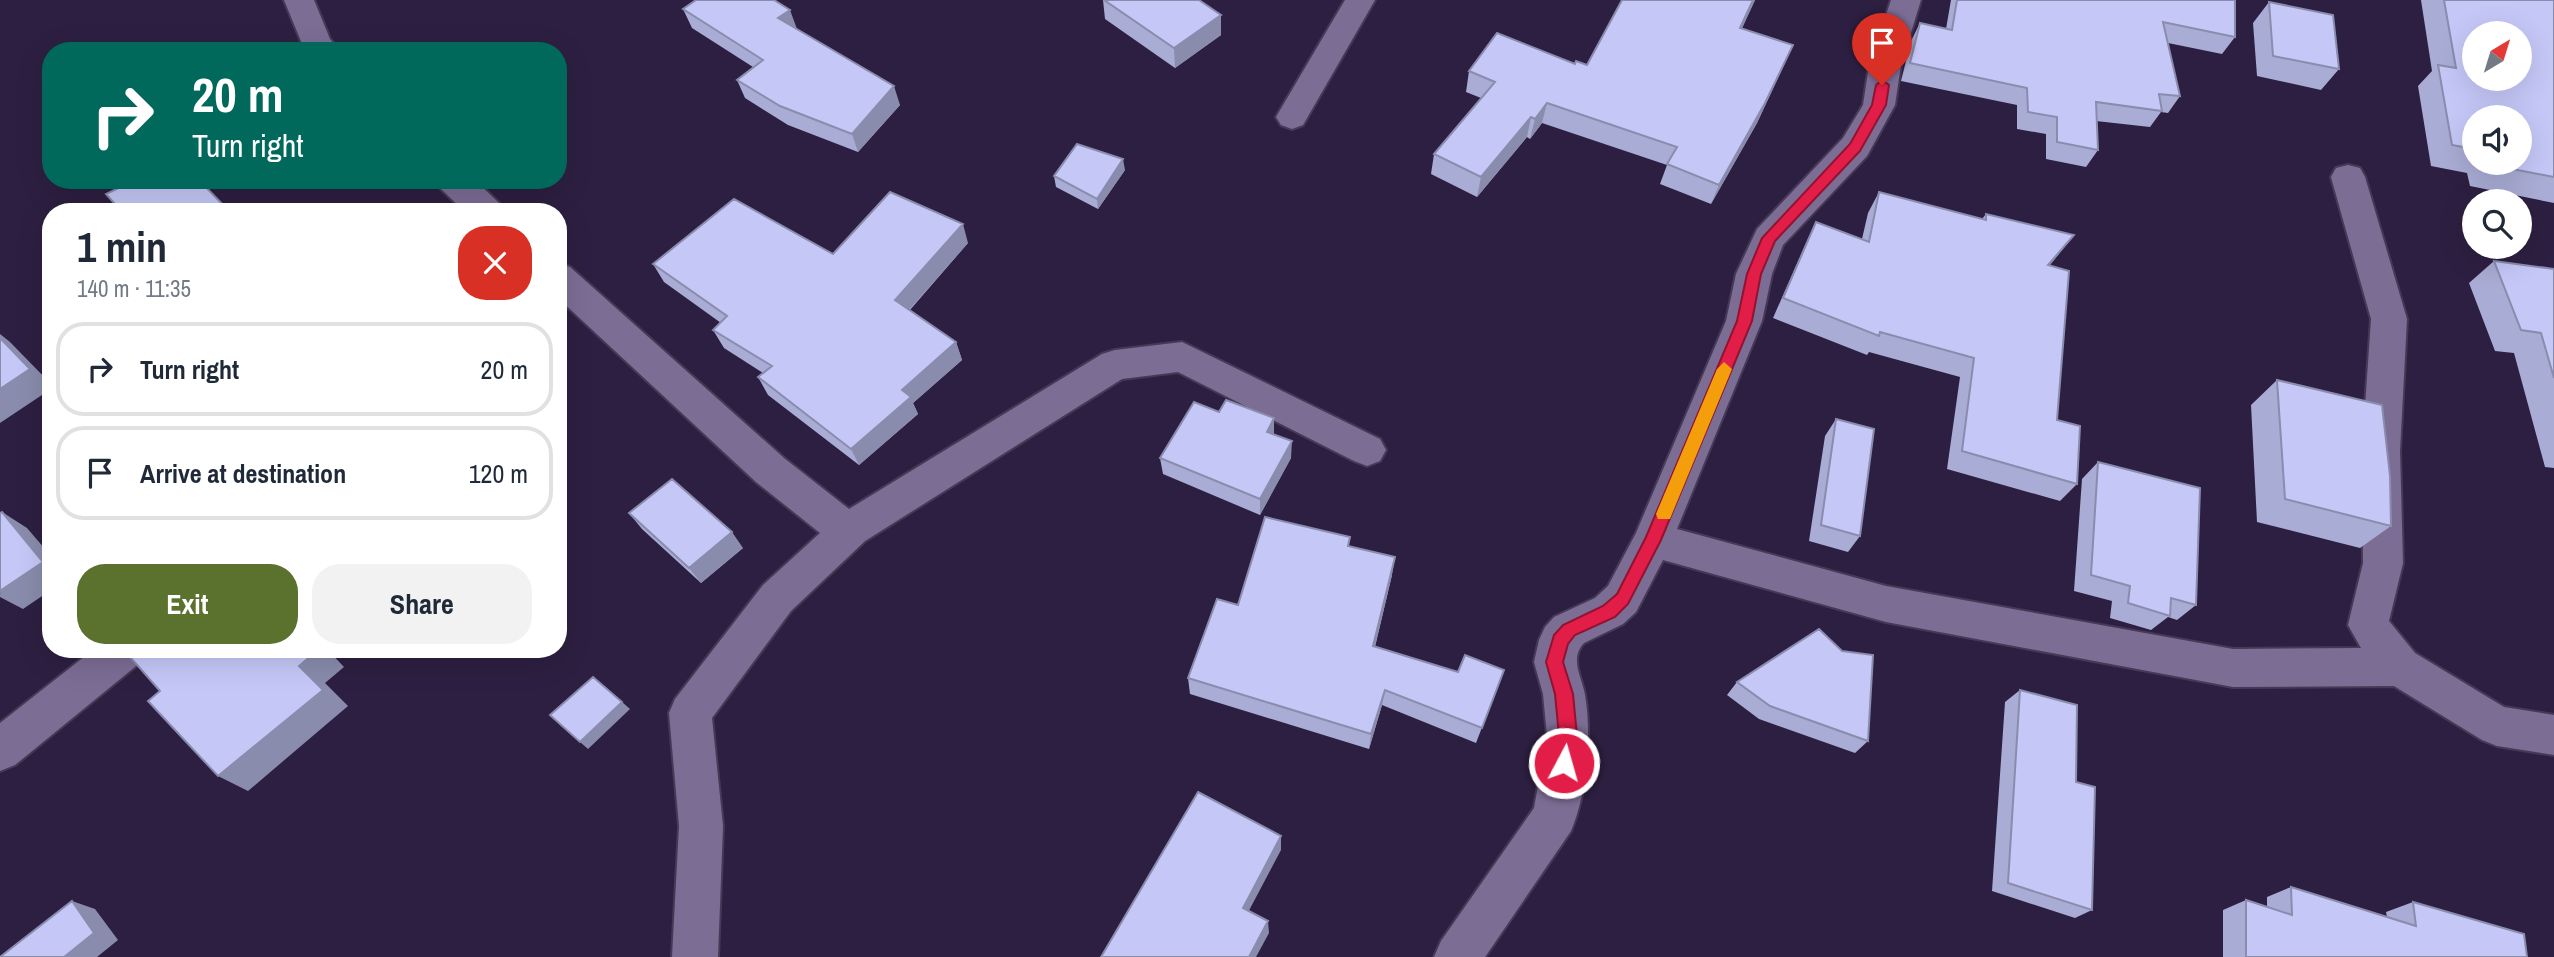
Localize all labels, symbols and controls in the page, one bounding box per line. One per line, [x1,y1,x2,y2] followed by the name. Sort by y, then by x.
[1852,13,1912,85] pin
[2462,21,2532,91] north arrow
[2462,21,2532,259] map controls
[1863,24,1901,62] icon: arrive
[192,61,284,127] text: 20 m
[77,70,168,161] icon: right
[2462,105,2532,175] button: sound
[192,124,304,167] text: Turn right
[2462,189,2532,259] button: search
[77,219,167,275] text: 1 min
[458,226,532,300] button: close
[77,273,191,304] text: 140 m · 11:35
[81,350,119,388] icon: right
[140,352,239,387] text: Turn right
[481,352,528,387] text: 20 m
[81,454,119,492] icon: arrive
[140,456,346,491] text: Arrive at destination
[469,456,528,491] text: 120 m
[77,564,298,644] button: Exit
[312,564,532,644] button: Share
[1527,726,1601,800] position arrow

